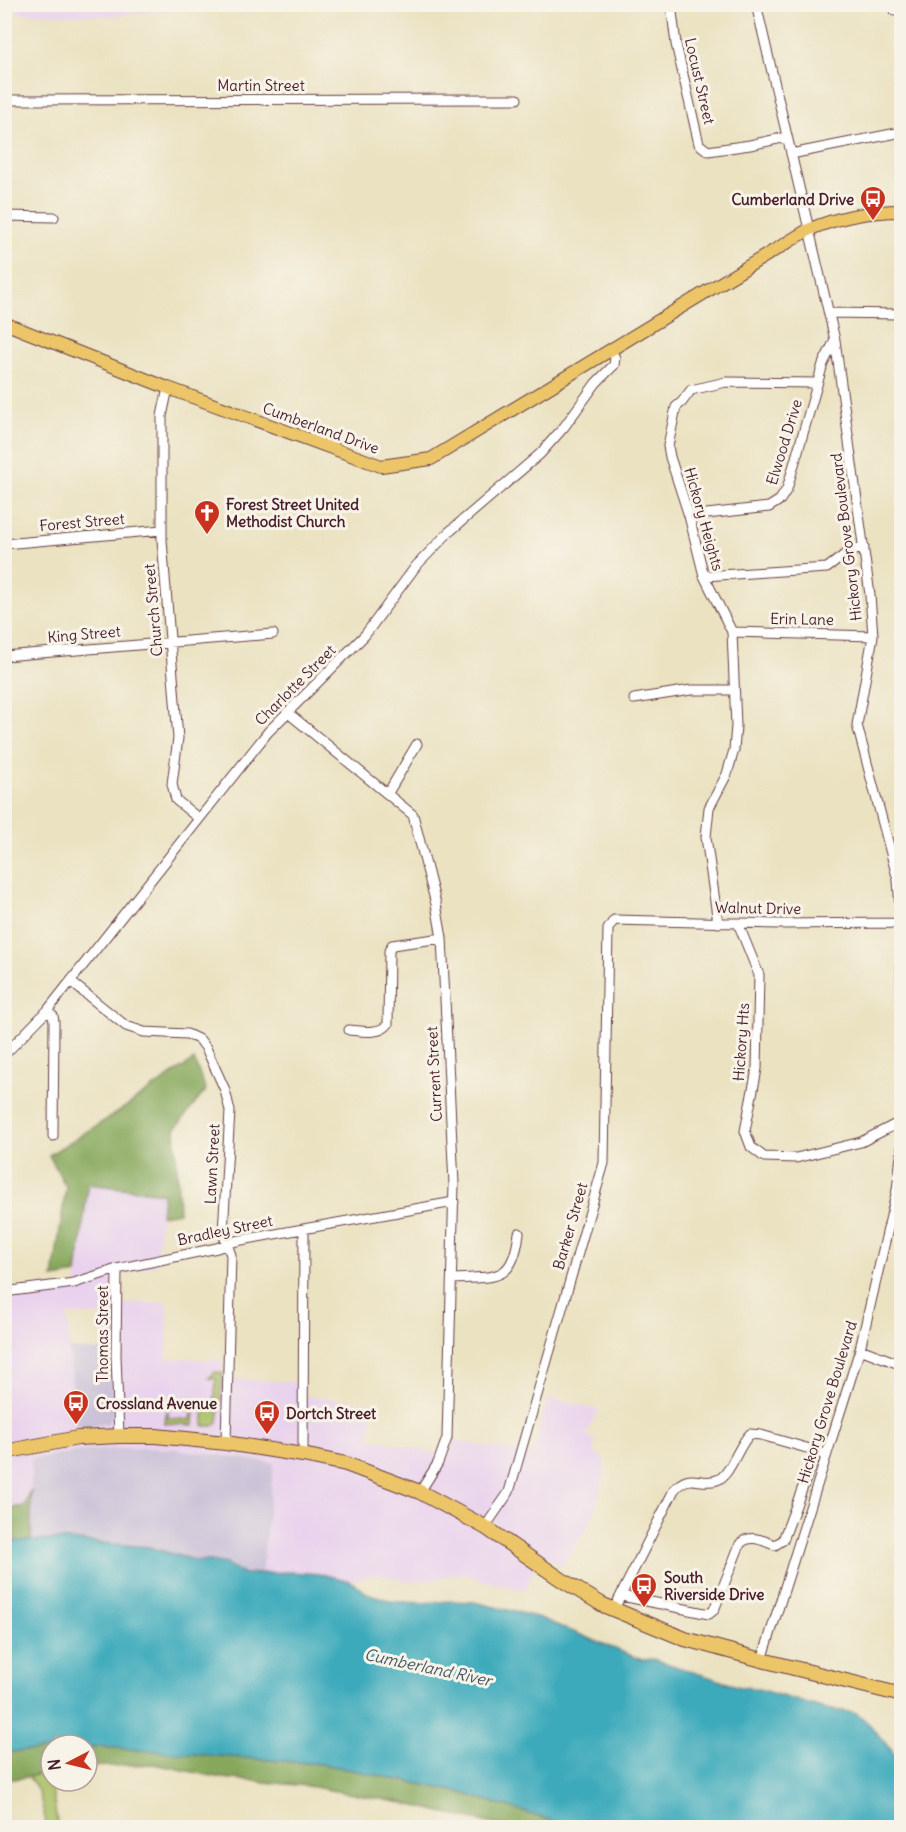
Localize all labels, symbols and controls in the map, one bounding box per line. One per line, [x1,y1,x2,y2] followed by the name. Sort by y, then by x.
[681,36,719,126] street label: Locust Street
[217,76,305,95] street label: Martin Street
[858,184,888,222] bus stop icon: Cumberland Drive
[731,190,854,209] place label: Cumberland Drive
[762,397,806,487] street label: Elwood Drive
[260,398,382,458] street label: Cumberland Drive
[826,452,866,622] street label: Hickory Grove Boulevard
[680,465,728,573] street label: Hickory Heights
[226,495,359,531] place label: Forest Street United Methodist Church
[192,498,222,536] church icon: Forest Street United Methodist Church
[39,509,125,535] street label: Forest Street
[139,563,167,657] street label: Church Street
[770,609,834,629] street label: Erin Lane
[47,621,121,647] street label: King Street
[251,641,339,729] street label: Charlotte Street
[715,898,801,918] street label: Walnut Drive
[729,1002,753,1082] street label: Hickory Hts
[422,1026,446,1122] street label: Current Street
[200,1123,224,1205] street label: Lawn Street
[548,1180,592,1272] street label: Barker Street
[176,1211,274,1249] street label: Bradley Street
[93,1285,112,1383] street label: Thomas Street
[793,1318,861,1486] street label: Hickory Grove Boulevard
[61,1388,91,1426] bus stop icon: Crossland Avenue
[96,1394,217,1413] place label: Crossland Avenue
[252,1398,282,1436] bus stop icon: Dortch Street
[286,1404,377,1423] place label: Dortch Street
[664,1568,764,1604] place label: South Riverside Drive
[629,1571,659,1609] bus stop icon: South Riverside Drive
[363,1644,496,1691] water label: Cumberland River
[39,1733,99,1793] north arrow
[44,1758,65,1772] text: N

